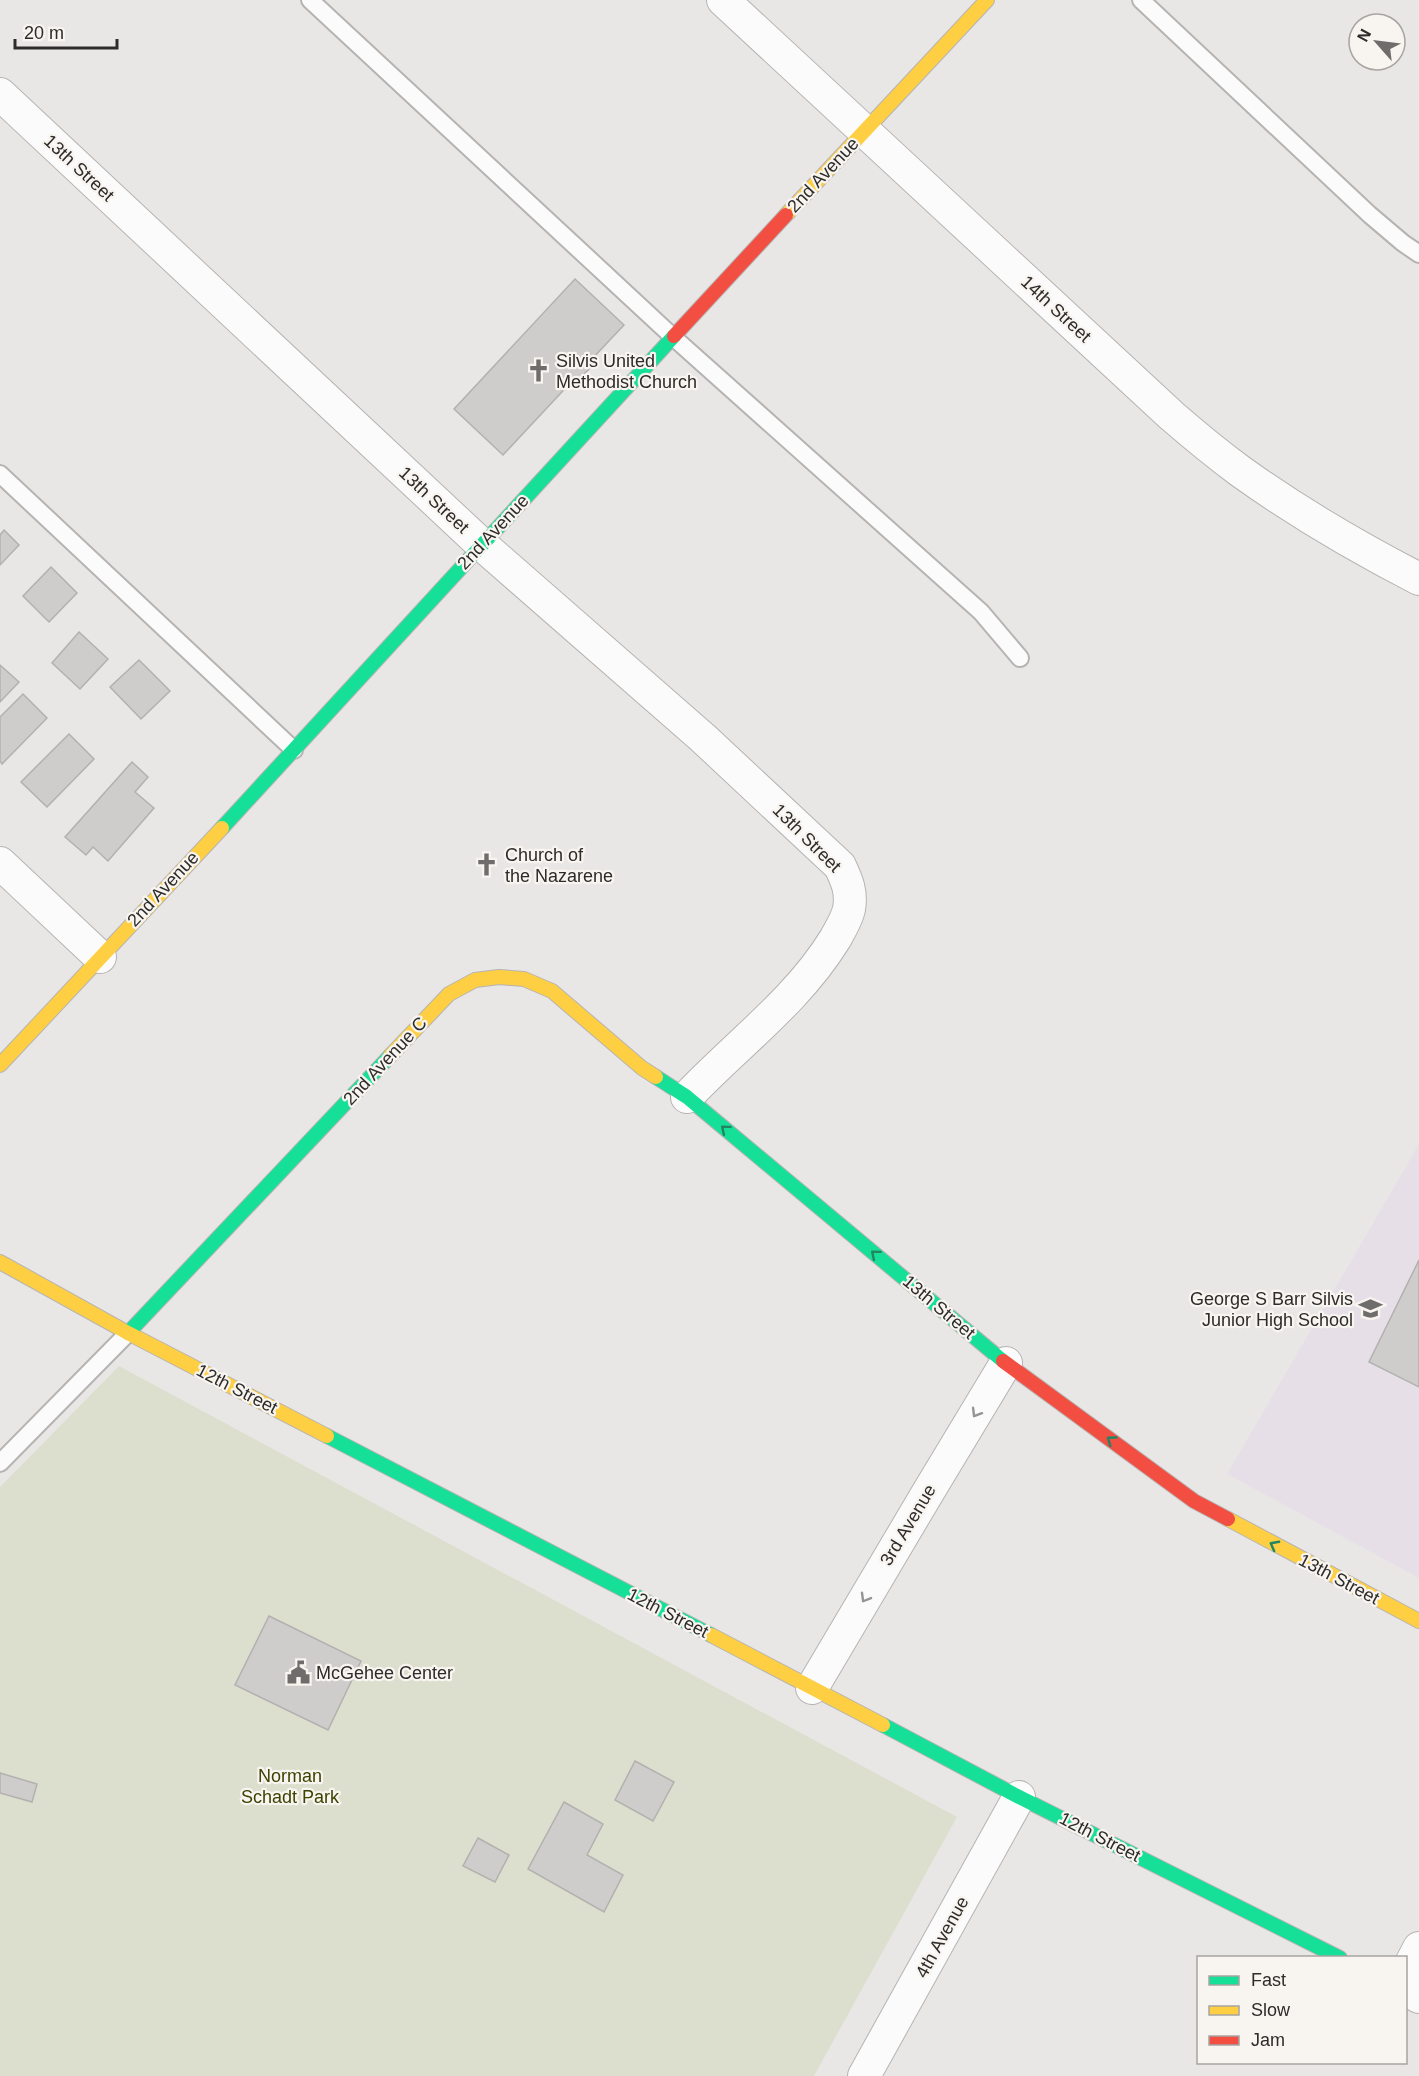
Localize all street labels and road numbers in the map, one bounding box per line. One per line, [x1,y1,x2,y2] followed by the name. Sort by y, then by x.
[40,131,118,205] street label: 13th Street
[783,134,863,216] street label: 2nd Avenue
[1017,272,1095,346] street label: 14th Street
[395,463,473,537] street label: 13th Street
[453,491,533,573] street label: 2nd Avenue
[769,800,845,876] street label: 13th Street
[123,848,203,930] street label: 2nd Avenue
[339,1013,431,1109] street label: 2nd Avenue C
[899,1271,979,1343] street label: 13th Street
[193,1360,281,1418] street label: 12th Street
[876,1481,940,1569] street label: 3rd Avenue
[1295,1549,1383,1609] street label: 13th Street
[624,1584,712,1642] street label: 12th Street
[1056,1808,1144,1866] street label: 12th Street
[911,1893,973,1981] street label: 4th Avenue

